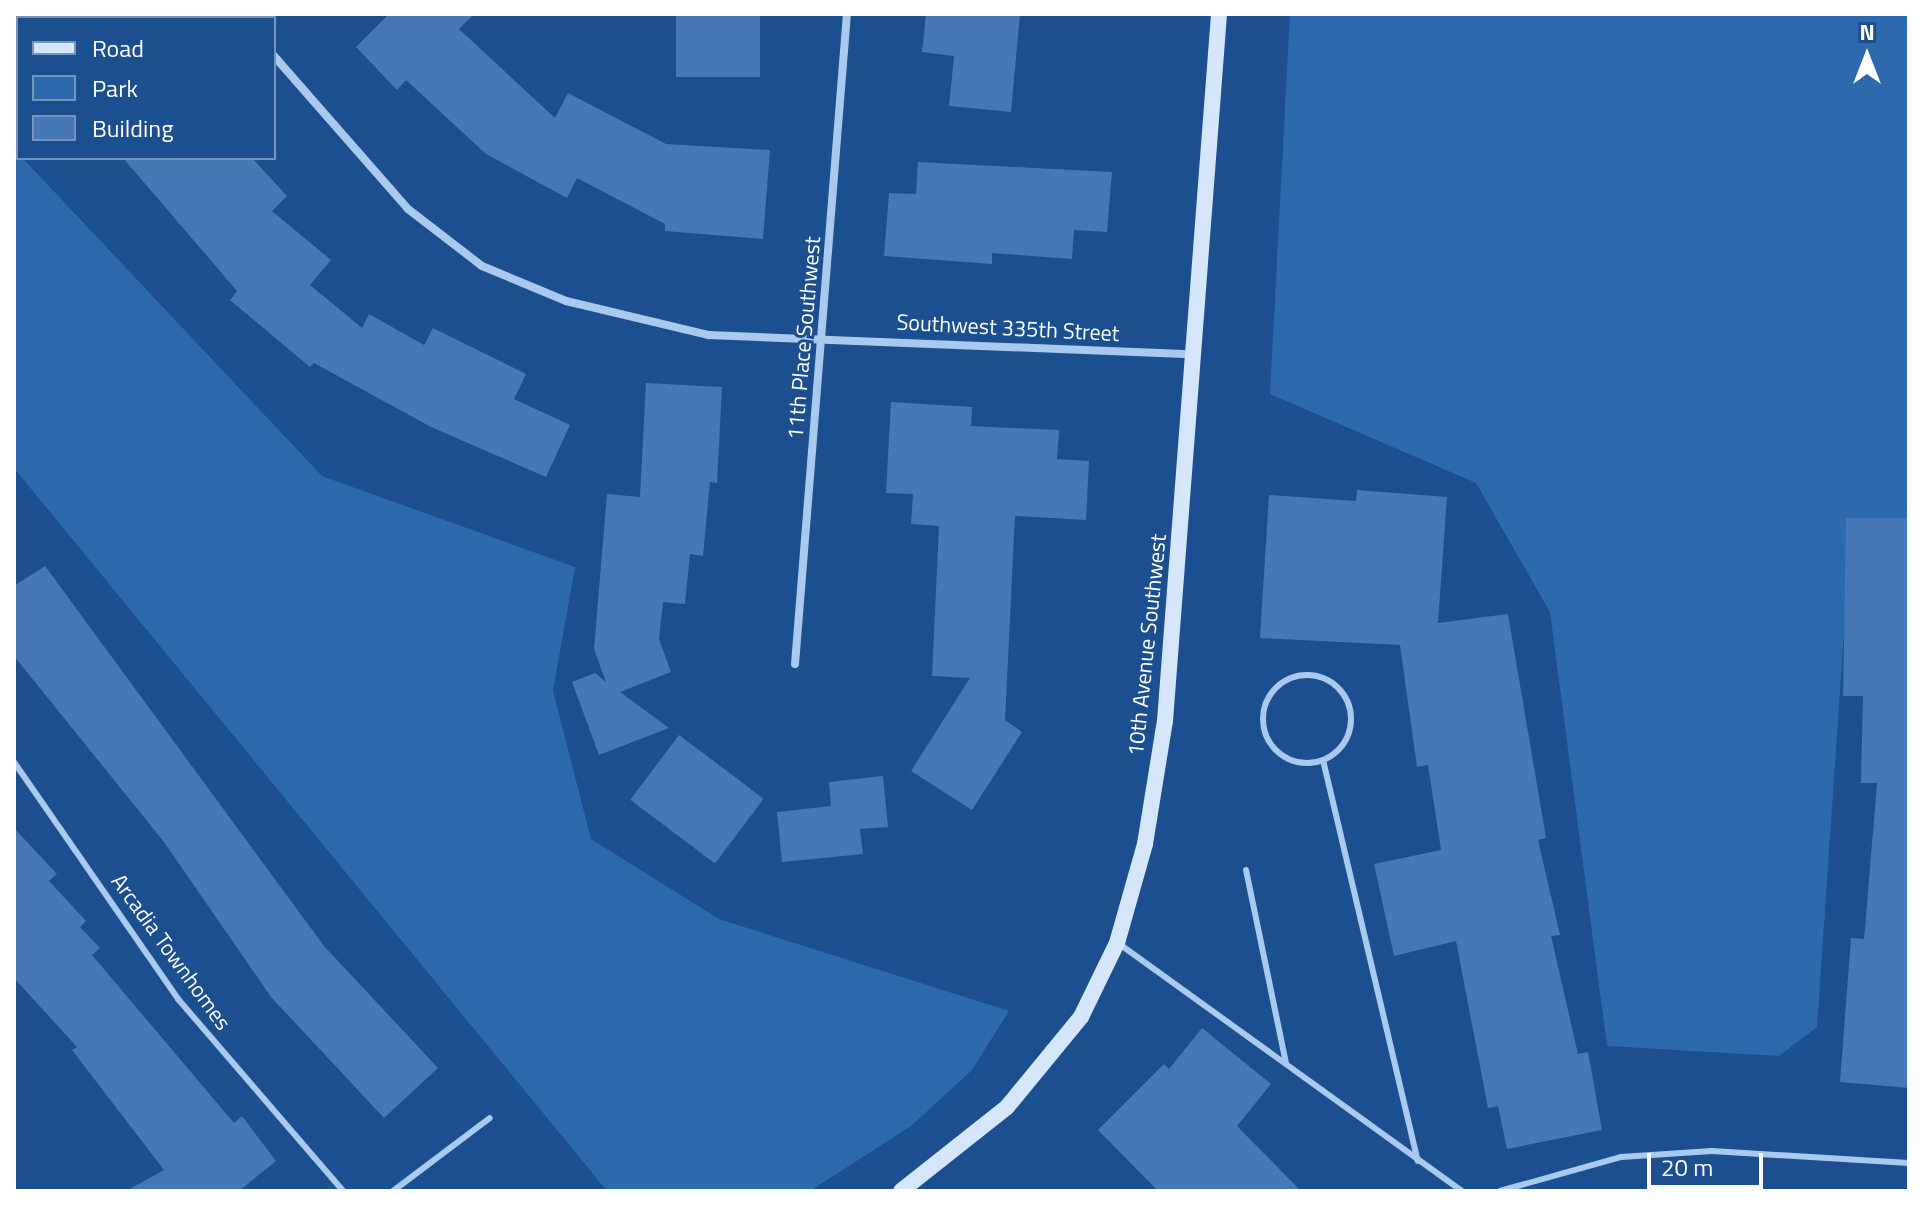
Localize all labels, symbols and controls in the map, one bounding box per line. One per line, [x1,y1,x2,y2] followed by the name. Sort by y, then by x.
[1859,15,1875,49] text: N
[16,16,276,160] legend
[1827,16,1907,96] north arrow
[92,30,144,66] text: Road
[92,70,138,106] text: Park
[92,110,174,146] text: Building
[782,235,826,441] street label: 11th Place Southwest
[896,309,1120,347] street label: Southwest 335th Street
[1122,533,1172,757] street label: 10th Avenue Southwest
[106,869,236,1035] street label: Arcadia Townhomes
[1651,1137,1767,1187] scale bar
[1661,1149,1713,1185] text: 20 m

